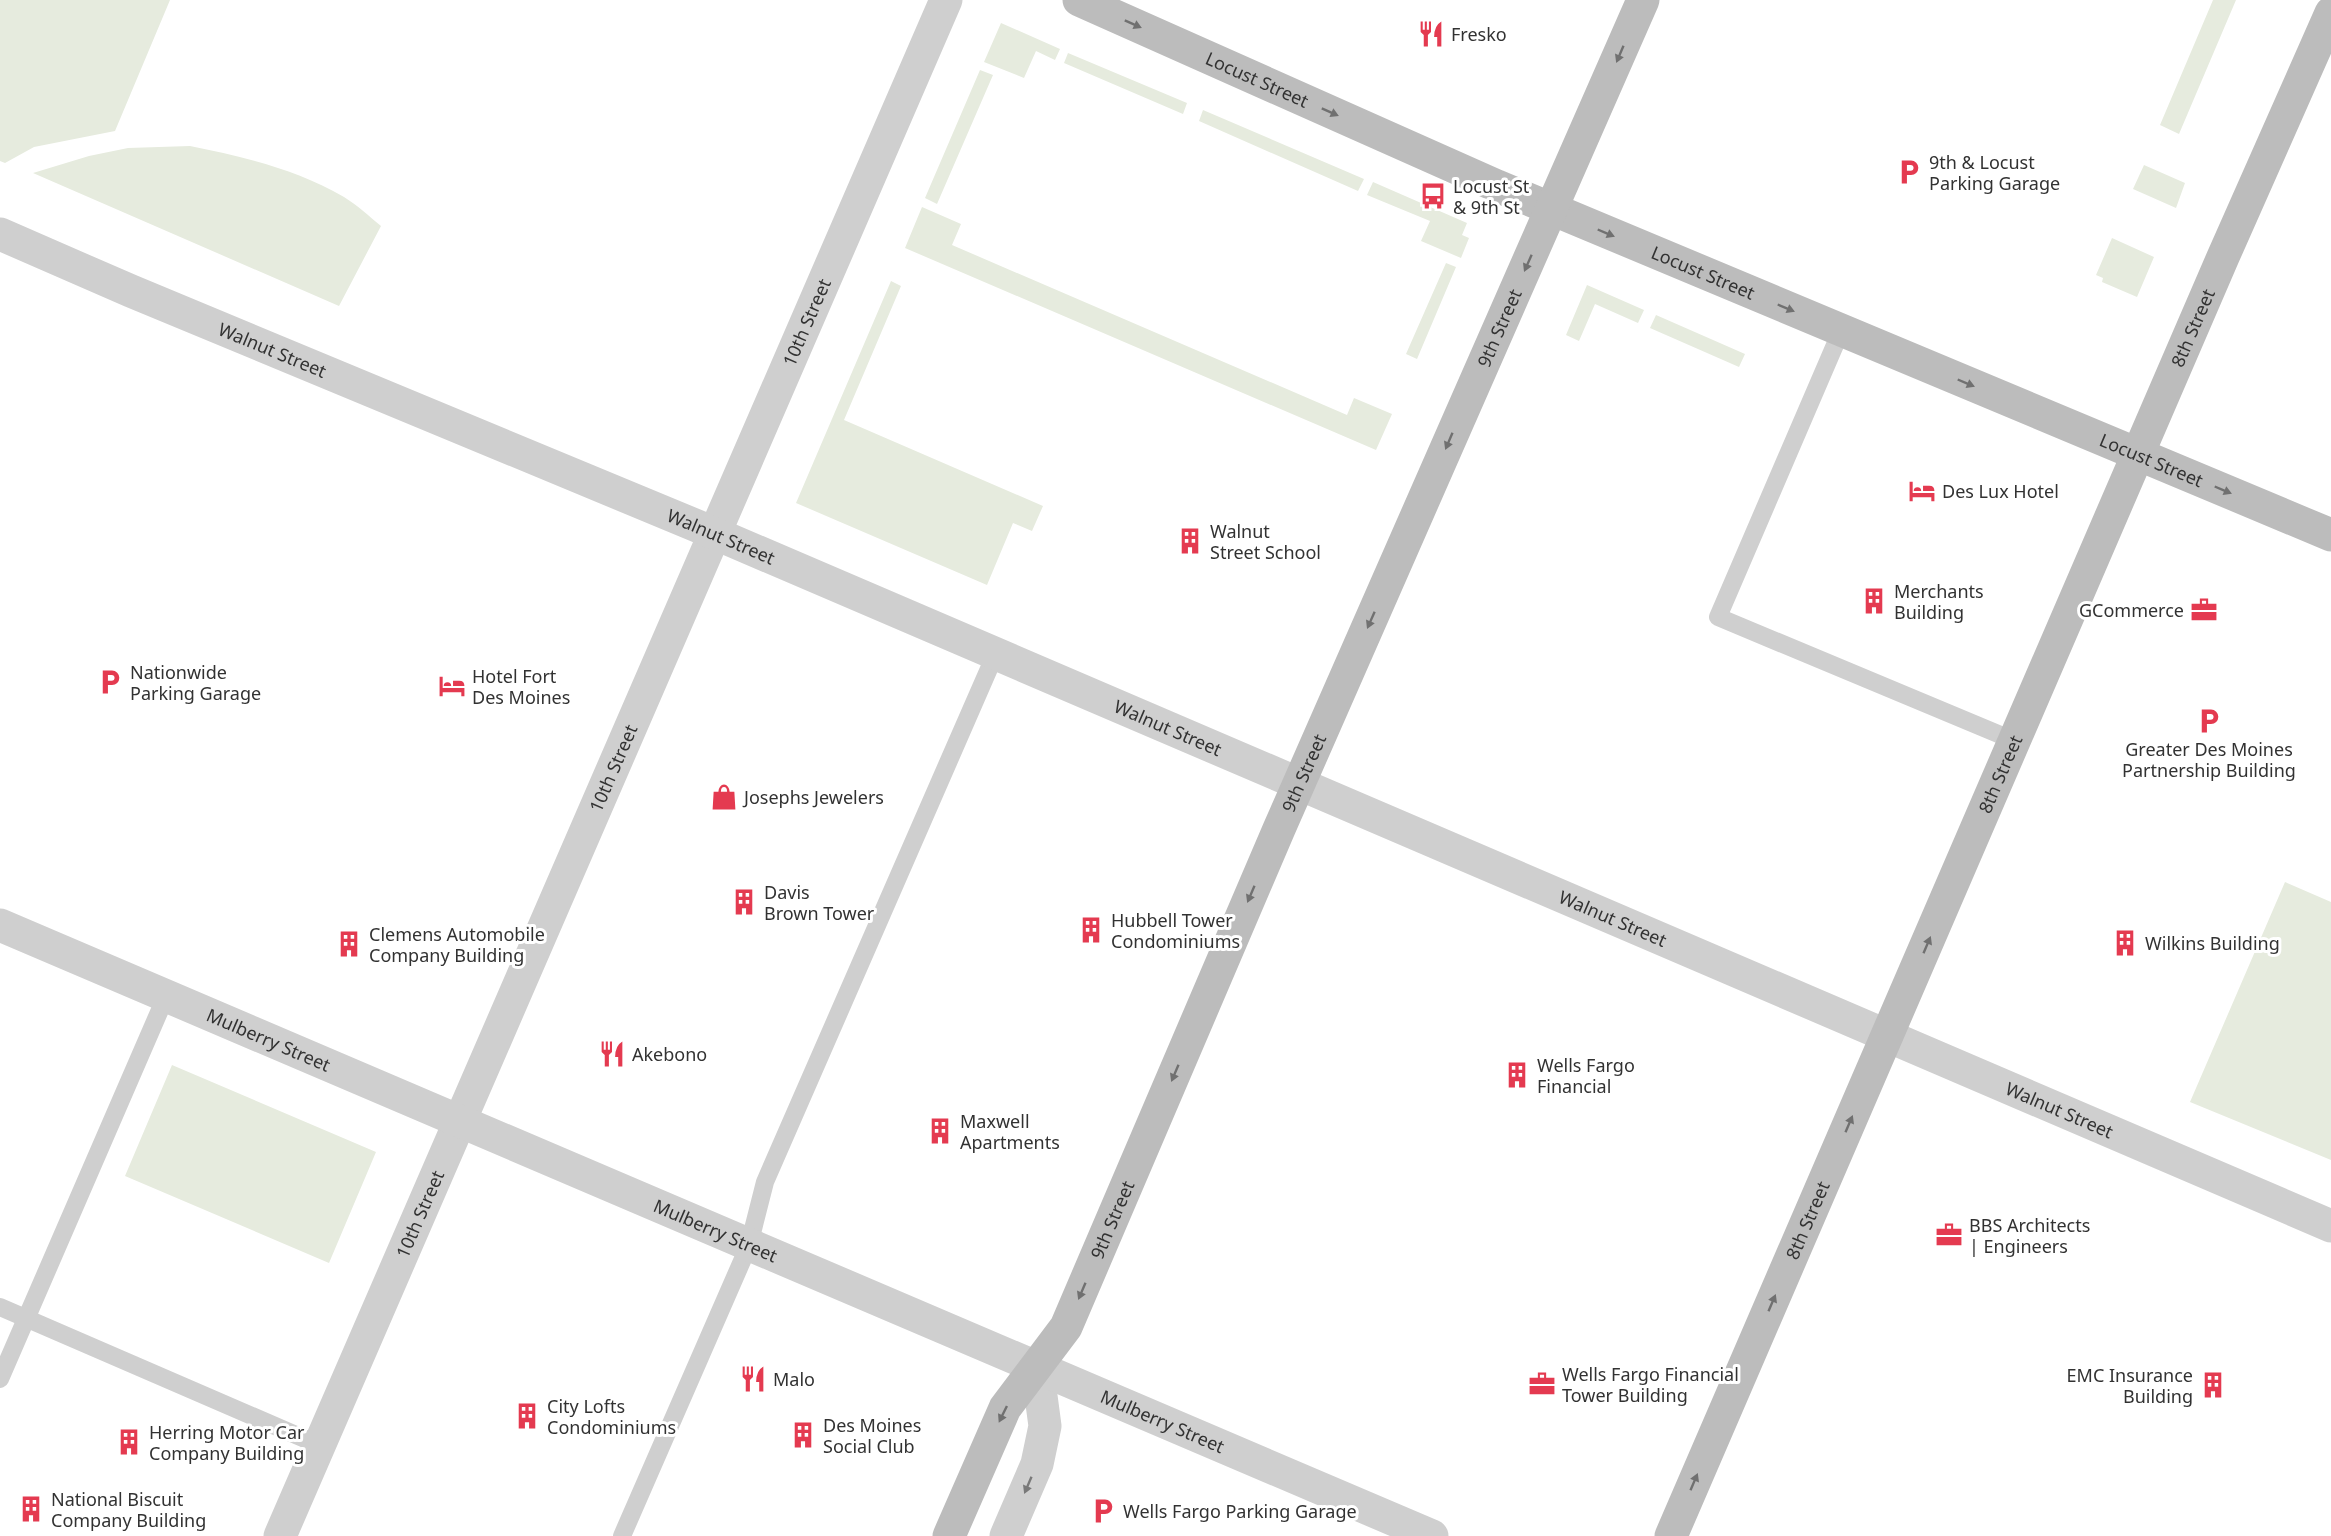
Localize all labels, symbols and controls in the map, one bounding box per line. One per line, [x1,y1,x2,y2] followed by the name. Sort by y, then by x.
[1124,19,1142,29] one-way arrow
[1416,19,1446,49] restaurant icon: Fresko
[1451,22,1507,46] place label: Fresko
[1615,45,1624,62] one-way arrow
[1202,46,1313,113] street label: Locust Street
[1321,108,1339,117] one-way arrow
[1929,150,2060,195] place label: 9th & Locust Parking Garage
[1894,157,1924,187] parking icon: 9th & Locust Parking Garage
[1453,174,1530,219] place label: Locust St & 9th St
[1418,181,1448,211] bus stop icon: Locust St & 9th St
[1597,229,1615,238] one-way arrow
[1648,240,1759,305] street label: Locust Street
[1523,254,1533,272] one-way arrow
[777,274,836,370] street label: 10th Street
[2165,284,2220,371] street label: 8th Street
[1471,285,1527,371] street label: 9th Street
[1777,303,1795,313] one-way arrow
[215,317,331,383] street label: Walnut Street
[1957,379,1975,388] one-way arrow
[2096,428,2207,492] street label: Locust Street
[1445,433,1454,450] one-way arrow
[1907,476,1937,506] hotel icon: Des Lux Hotel
[1942,479,2059,503] place label: Des Lux Hotel
[2215,485,2233,495] one-way arrow
[664,503,779,570] street label: Walnut Street
[1210,519,1321,564] place label: Walnut Street School
[1175,526,1205,556] building icon: Walnut Street School
[1894,579,1984,624] place label: Merchants Building
[1859,586,1889,616] building icon: Merchants Building
[2189,595,2219,625] office icon: GCommerce
[2079,598,2184,622] place label: GCommerce
[1366,611,1375,629] one-way arrow
[130,660,261,705] place label: Nationwide Parking Garage
[472,664,570,709] place label: Hotel Fort Des Moines
[95,667,125,697] parking icon: Nationwide Parking Garage
[437,671,467,701] hotel icon: Hotel Fort Des Moines
[1110,694,1226,761] street label: Walnut Street
[2194,706,2224,736] parking icon: Greater Des Moines Partnership Building
[583,720,643,816] street label: 10th Street
[1276,730,1331,816] street label: 9th Street
[1972,731,2028,817] street label: 8th Street
[2122,737,2296,782] place label: Greater Des Moines Partnership Building
[709,782,739,812] shop icon: Josephs Jewelers
[742,785,884,809] place label: Josephs Jewelers
[764,880,875,925] place label: Davis Brown Tower
[1246,885,1256,903] one-way arrow
[1555,885,1671,952] street label: Walnut Street
[729,887,759,917] building icon: Davis Brown Tower
[1111,908,1240,953] place label: Hubbell Tower Condominiums
[1076,915,1106,945] building icon: Hubbell Tower Condominiums
[369,922,545,967] place label: Clemens Automobile Company Building
[2110,928,2140,958] building icon: Wilkins Building
[334,929,364,959] building icon: Clemens Automobile Company Building
[2145,931,2280,955] place label: Wilkins Building
[1922,936,1932,954] one-way arrow
[203,1003,335,1077] street label: Mulberry Street
[597,1039,627,1069] restaurant icon: Akebono
[632,1042,707,1066] place label: Akebono
[1537,1053,1635,1098] place label: Wells Fargo Financial
[1502,1060,1532,1090] building icon: Wells Fargo Financial
[1170,1065,1180,1083] one-way arrow
[2002,1076,2118,1144] street label: Walnut Street
[960,1109,1060,1154] place label: Maxwell Apartments
[1844,1115,1854,1133] one-way arrow
[925,1116,955,1146] building icon: Maxwell Apartments
[390,1166,449,1261] street label: 10th Street
[1085,1176,1139,1262] street label: 9th Street
[1780,1177,1835,1263] street label: 8th Street
[650,1193,782,1268] street label: Mulberry Street
[1969,1213,2090,1258] place label: BBS Architects | Engineers
[1934,1220,1964,1250] office icon: BBS Architects | Engineers
[1077,1283,1087,1301] one-way arrow
[1767,1294,1777,1312] one-way arrow
[1562,1362,1739,1407] place label: Wells Fargo Financial Tower Building
[2067,1363,2193,1408] place label: EMC Insurance Building
[738,1364,768,1394] restaurant icon: Malo
[773,1367,815,1391] place label: Malo
[1527,1369,1557,1399] office icon: Wells Fargo Financial Tower Building
[2198,1370,2228,1400] building icon: EMC Insurance Building
[1097,1384,1229,1458] street label: Mulberry Street
[547,1394,676,1439] place label: City Lofts Condominiums
[512,1401,542,1431] building icon: City Lofts Condominiums
[999,1405,1009,1423] one-way arrow
[823,1413,921,1458] place label: Des Moines Social Club
[149,1420,305,1465] place label: Herring Motor Car Company Building
[788,1420,818,1450] building icon: Des Moines Social Club
[114,1427,144,1457] building icon: Herring Motor Car Company Building
[1689,1473,1699,1491] one-way arrow
[1023,1476,1033,1494] one-way arrow
[51,1487,206,1532] place label: National Biscuit Company Building
[16,1494,46,1524] building icon: National Biscuit Company Building
[1088,1496,1118,1526] parking icon: Wells Fargo Parking Garage
[1123,1499,1357,1523] place label: Wells Fargo Parking Garage

